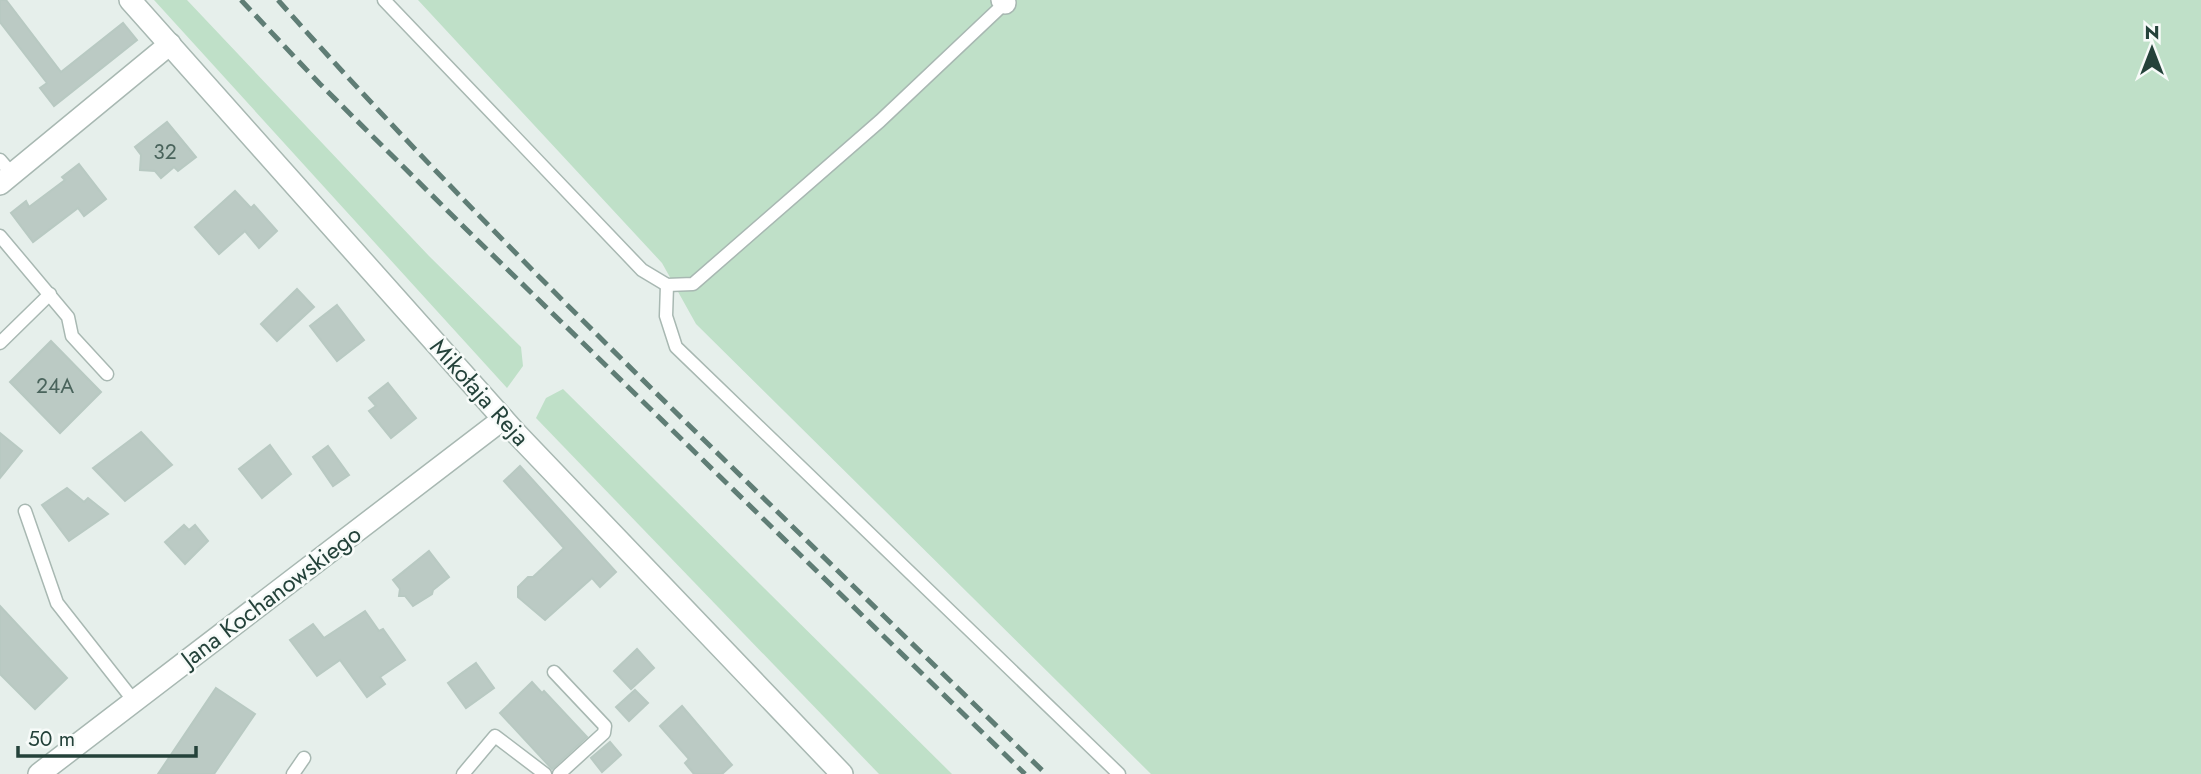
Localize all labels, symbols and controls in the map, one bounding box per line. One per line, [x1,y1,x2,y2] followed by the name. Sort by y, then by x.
[2117,14,2187,84] north arrow
[2144,19,2160,46] text: N
[153,137,177,167] house number: 32
[422,330,538,454] street label: Mikołaja Reja
[36,371,74,401] house number: 24A
[171,517,368,677] street label: Jana Kochanowskiego
[18,714,196,758] scale bar
[28,724,75,754] text: 50 m

